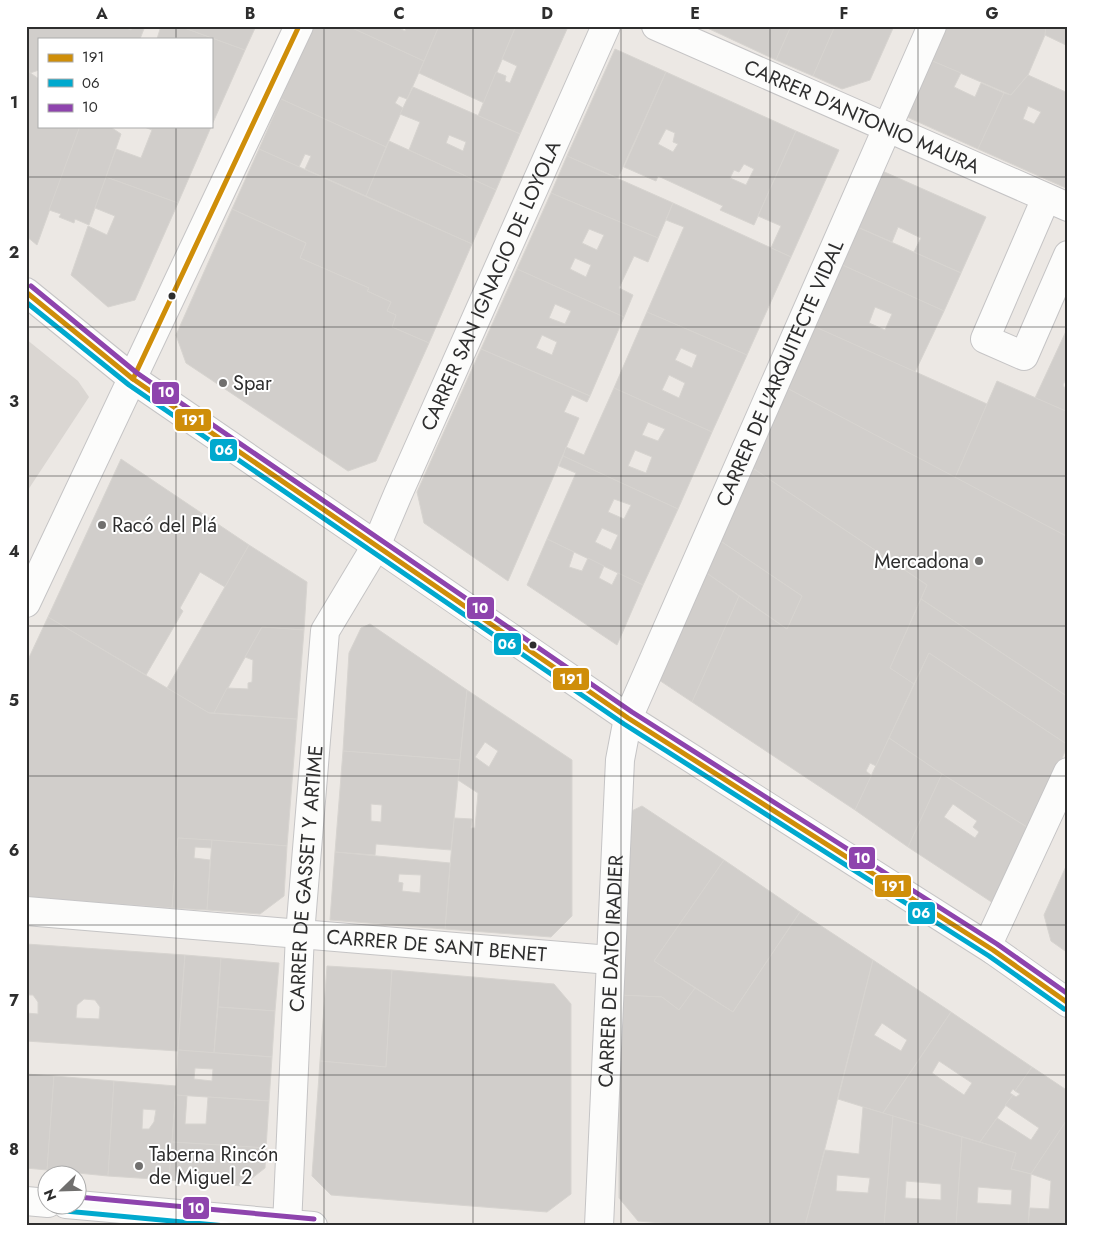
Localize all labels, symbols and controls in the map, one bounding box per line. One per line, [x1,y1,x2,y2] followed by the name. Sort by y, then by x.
[95,2,108,25] text: A
[245,2,255,25] text: B
[393,2,405,25] text: C
[541,2,553,25] text: D
[690,2,700,25] text: E
[840,2,848,25] text: F
[985,2,999,25] text: G
[38,38,212,128] legend
[82,46,104,68] text: 191
[739,52,985,182] street label: CARRER D'ANTONIO MAURA
[82,72,100,94] text: 06
[10,91,18,114] text: 1
[82,96,98,118] text: 10
[414,135,569,436] street label: CARRER SAN IGNACIO DE LOYOLA
[709,235,851,511] street label: CARRER DE L'ARQUITECTE VIDAL
[9,241,19,264] text: 2
[167,291,177,301] unlabelled marker
[233,369,272,398] place label: Spar
[217,377,229,389] marker: Spar
[151,381,180,405] line badge: 10
[158,382,174,402] text: 10
[9,390,19,413] text: 3
[174,408,212,432] line badge: 191
[181,410,205,430] text: 191
[209,438,238,462] line badge: 06
[215,440,233,460] text: 06
[112,511,217,540] place label: Racó del Plá
[96,519,108,531] marker: Racó del Plá
[8,540,20,563] text: 4
[874,547,969,576] place label: Mercadona
[973,555,985,567] marker: Mercadona
[466,596,495,620] line badge: 10
[472,598,488,618] text: 10
[493,632,522,656] line badge: 06
[498,634,516,654] text: 06
[528,640,538,650] unlabelled marker
[552,667,590,691] line badge: 191
[559,669,583,689] text: 191
[9,689,19,712] text: 5
[283,744,331,1013] street label: CARRER DE GASSET Y ARTIME
[9,839,19,862] text: 6
[848,846,876,870] line badge: 10
[854,848,870,868] text: 10
[591,854,631,1088] street label: CARRER DE DATO IRADIER
[874,874,912,898] line badge: 191
[881,876,905,896] text: 191
[907,901,936,925] line badge: 06
[912,903,930,923] text: 06
[325,922,548,970] street label: CARRER DE SANT BENET
[9,989,19,1012] text: 7
[9,1138,19,1161] text: 8
[149,1140,278,1192] place label: Taberna Rincón de Miguel 2
[133,1160,145,1172] marker: Taberna Rincón de Miguel 2
[38,1164,88,1214] north arrow
[39,1186,61,1204] text: N
[182,1196,210,1220] line badge: 10
[188,1198,204,1218] text: 10

